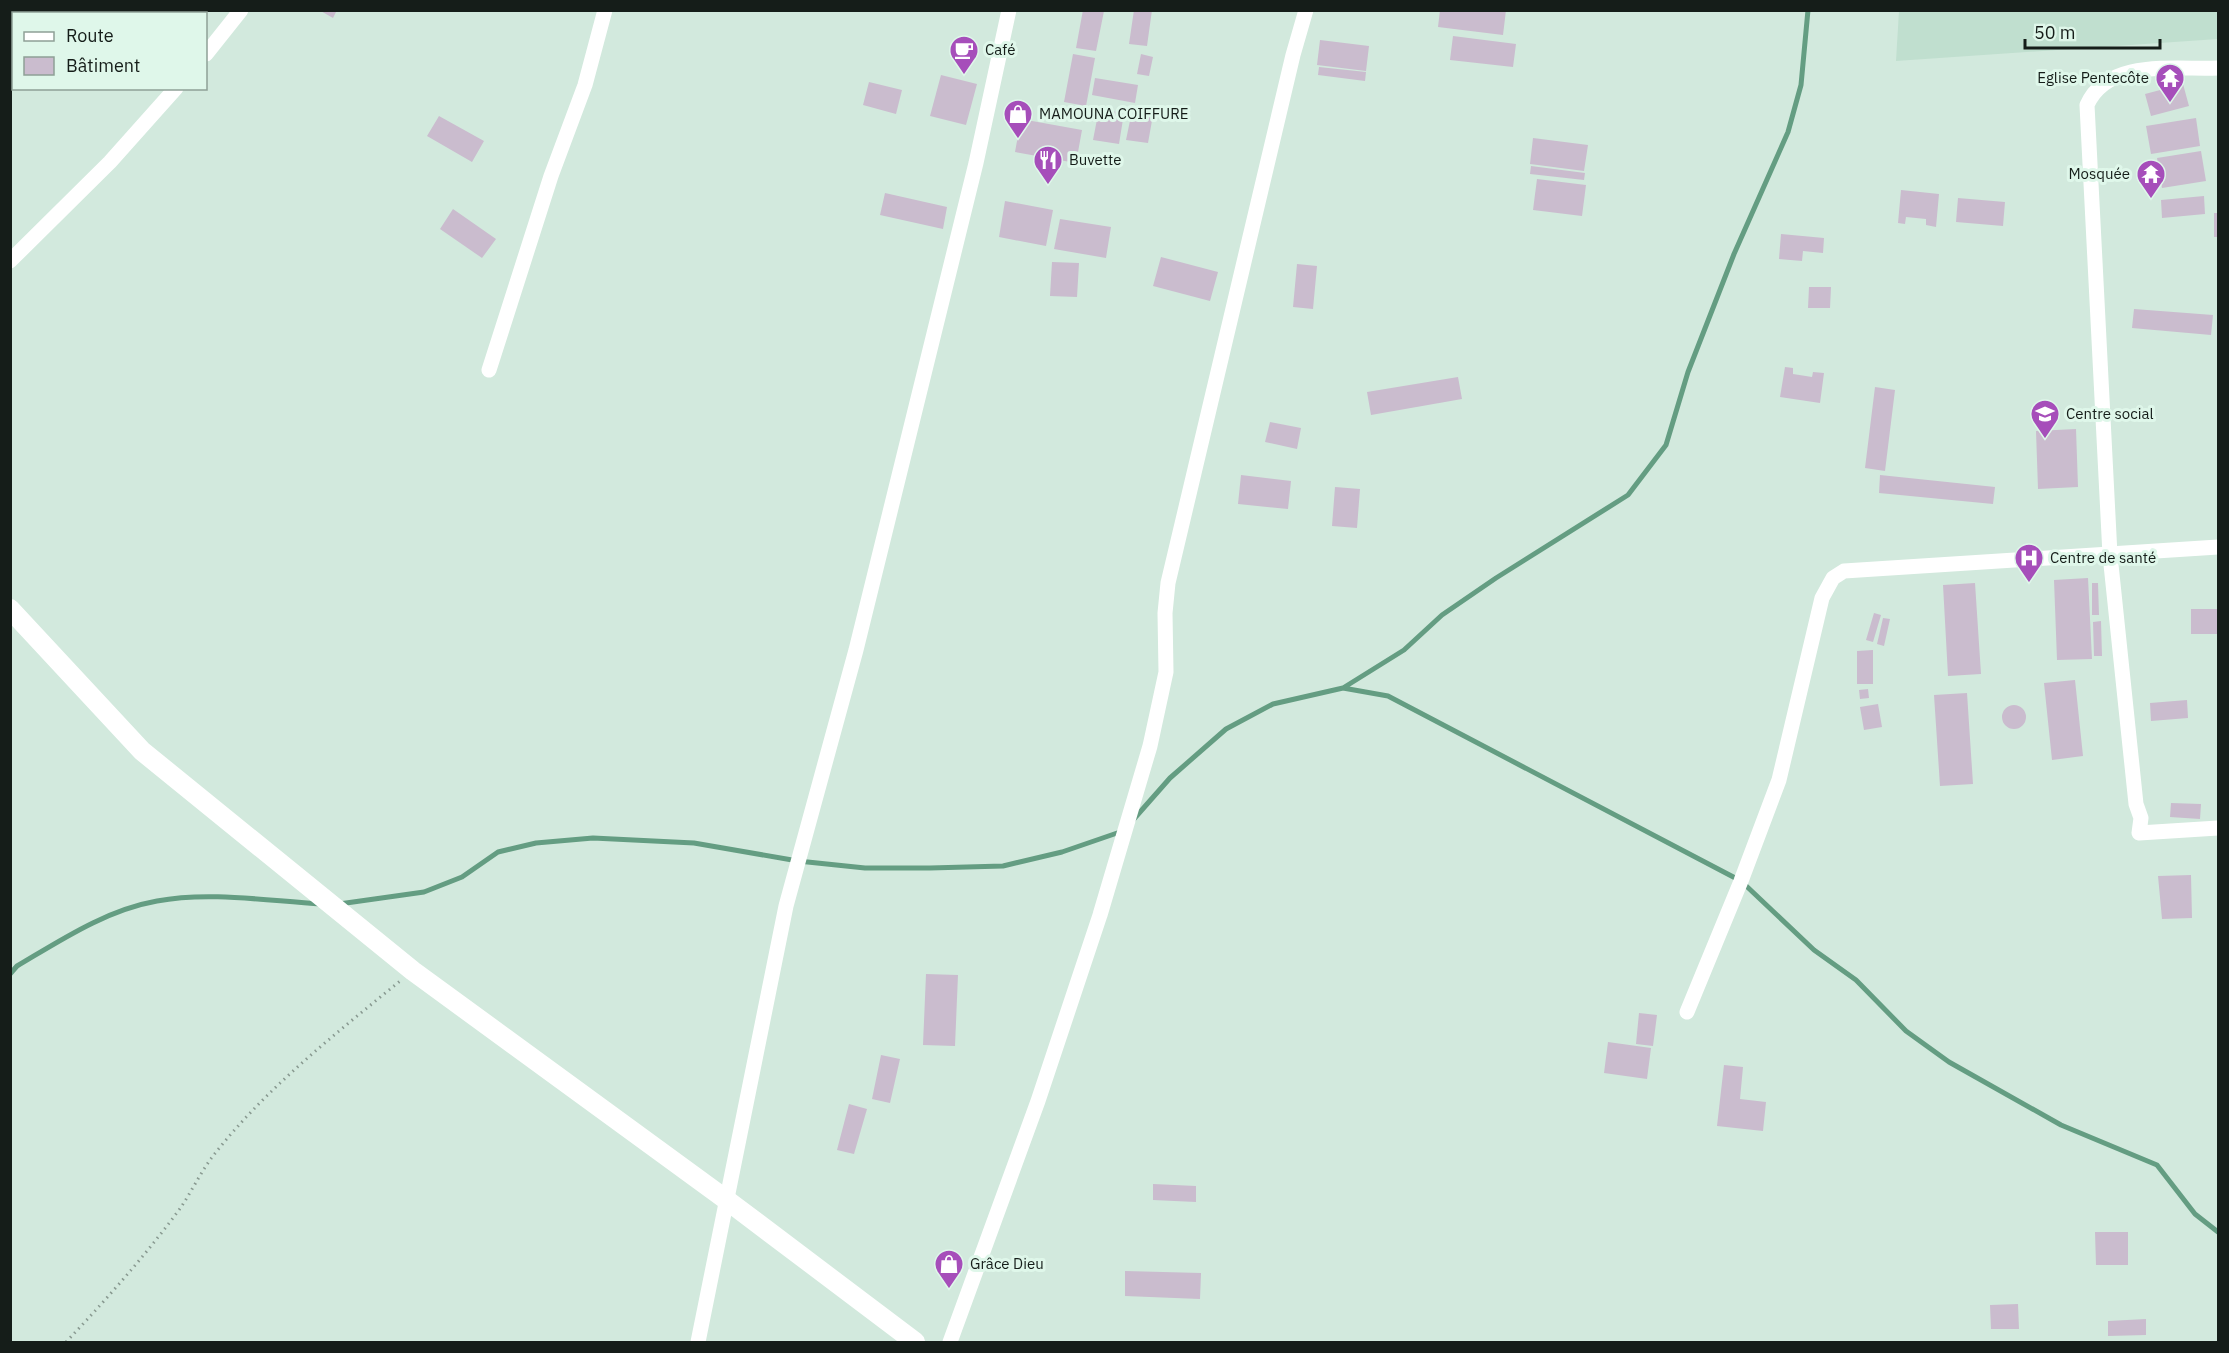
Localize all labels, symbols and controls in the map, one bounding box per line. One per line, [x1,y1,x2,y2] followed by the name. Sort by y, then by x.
[12,12,207,90] legend
[2025,12,2160,50] scale bar
[2034,21,2076,44] text: 50 m
[66,24,114,47] text: Route
[948,34,980,76] cafe icon: Café
[985,40,1015,59] place label: Café
[66,54,140,77] text: Bâtiment
[2154,62,2186,104] temple icon: Eglise Pentecôte
[2037,68,2149,87] place label: Eglise Pentecôte
[1002,98,1034,140] shop icon: MAMOUNA COIFFURE
[1039,104,1189,123] place label: MAMOUNA COIFFURE
[1032,144,1064,186] restaurant icon: Buvette
[1069,150,1121,169] place label: Buvette
[2135,158,2167,200] temple icon: Mosquée
[2068,164,2130,183] place label: Mosquée
[2029,398,2061,440] school or university icon: Centre social
[2066,404,2154,423] place label: Centre social
[2013,542,2045,584] hospital icon: Centre de santé
[2050,548,2156,567] place label: Centre de santé
[933,1248,965,1290] shop icon: Grâce Dieu
[970,1254,1044,1273] place label: Grâce Dieu

